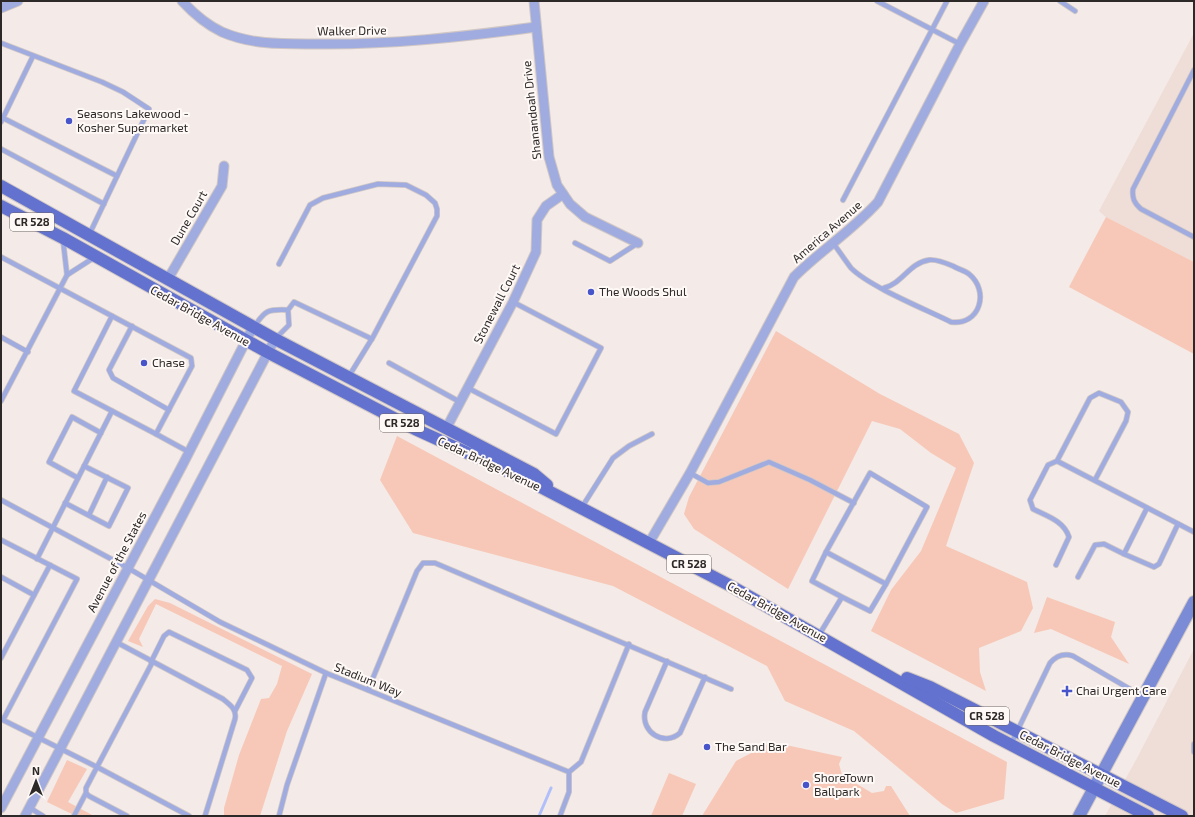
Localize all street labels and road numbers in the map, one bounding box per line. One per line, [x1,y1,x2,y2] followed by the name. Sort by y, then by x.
[317,22,387,38] street label: Walker Drive
[519,60,543,160] street label: Shanandoah Drive
[167,187,210,247] street label: Dune Court
[789,197,864,265] street label: America Avenue
[10,213,54,231] road number: CR 528
[470,261,522,346] street label: Stonewall Court
[148,282,253,348] street label: Cedar Bridge Avenue
[380,414,424,432] road number: CR 528
[436,433,543,493] street label: Cedar Bridge Avenue
[84,509,149,614] street label: Avenue of the States
[667,555,711,573] road number: CR 528
[725,578,830,644] street label: Cedar Bridge Avenue
[333,659,405,699] street label: Stadium Way
[965,707,1009,725] road number: CR 528
[1017,726,1123,790] street label: Cedar Bridge Avenue

